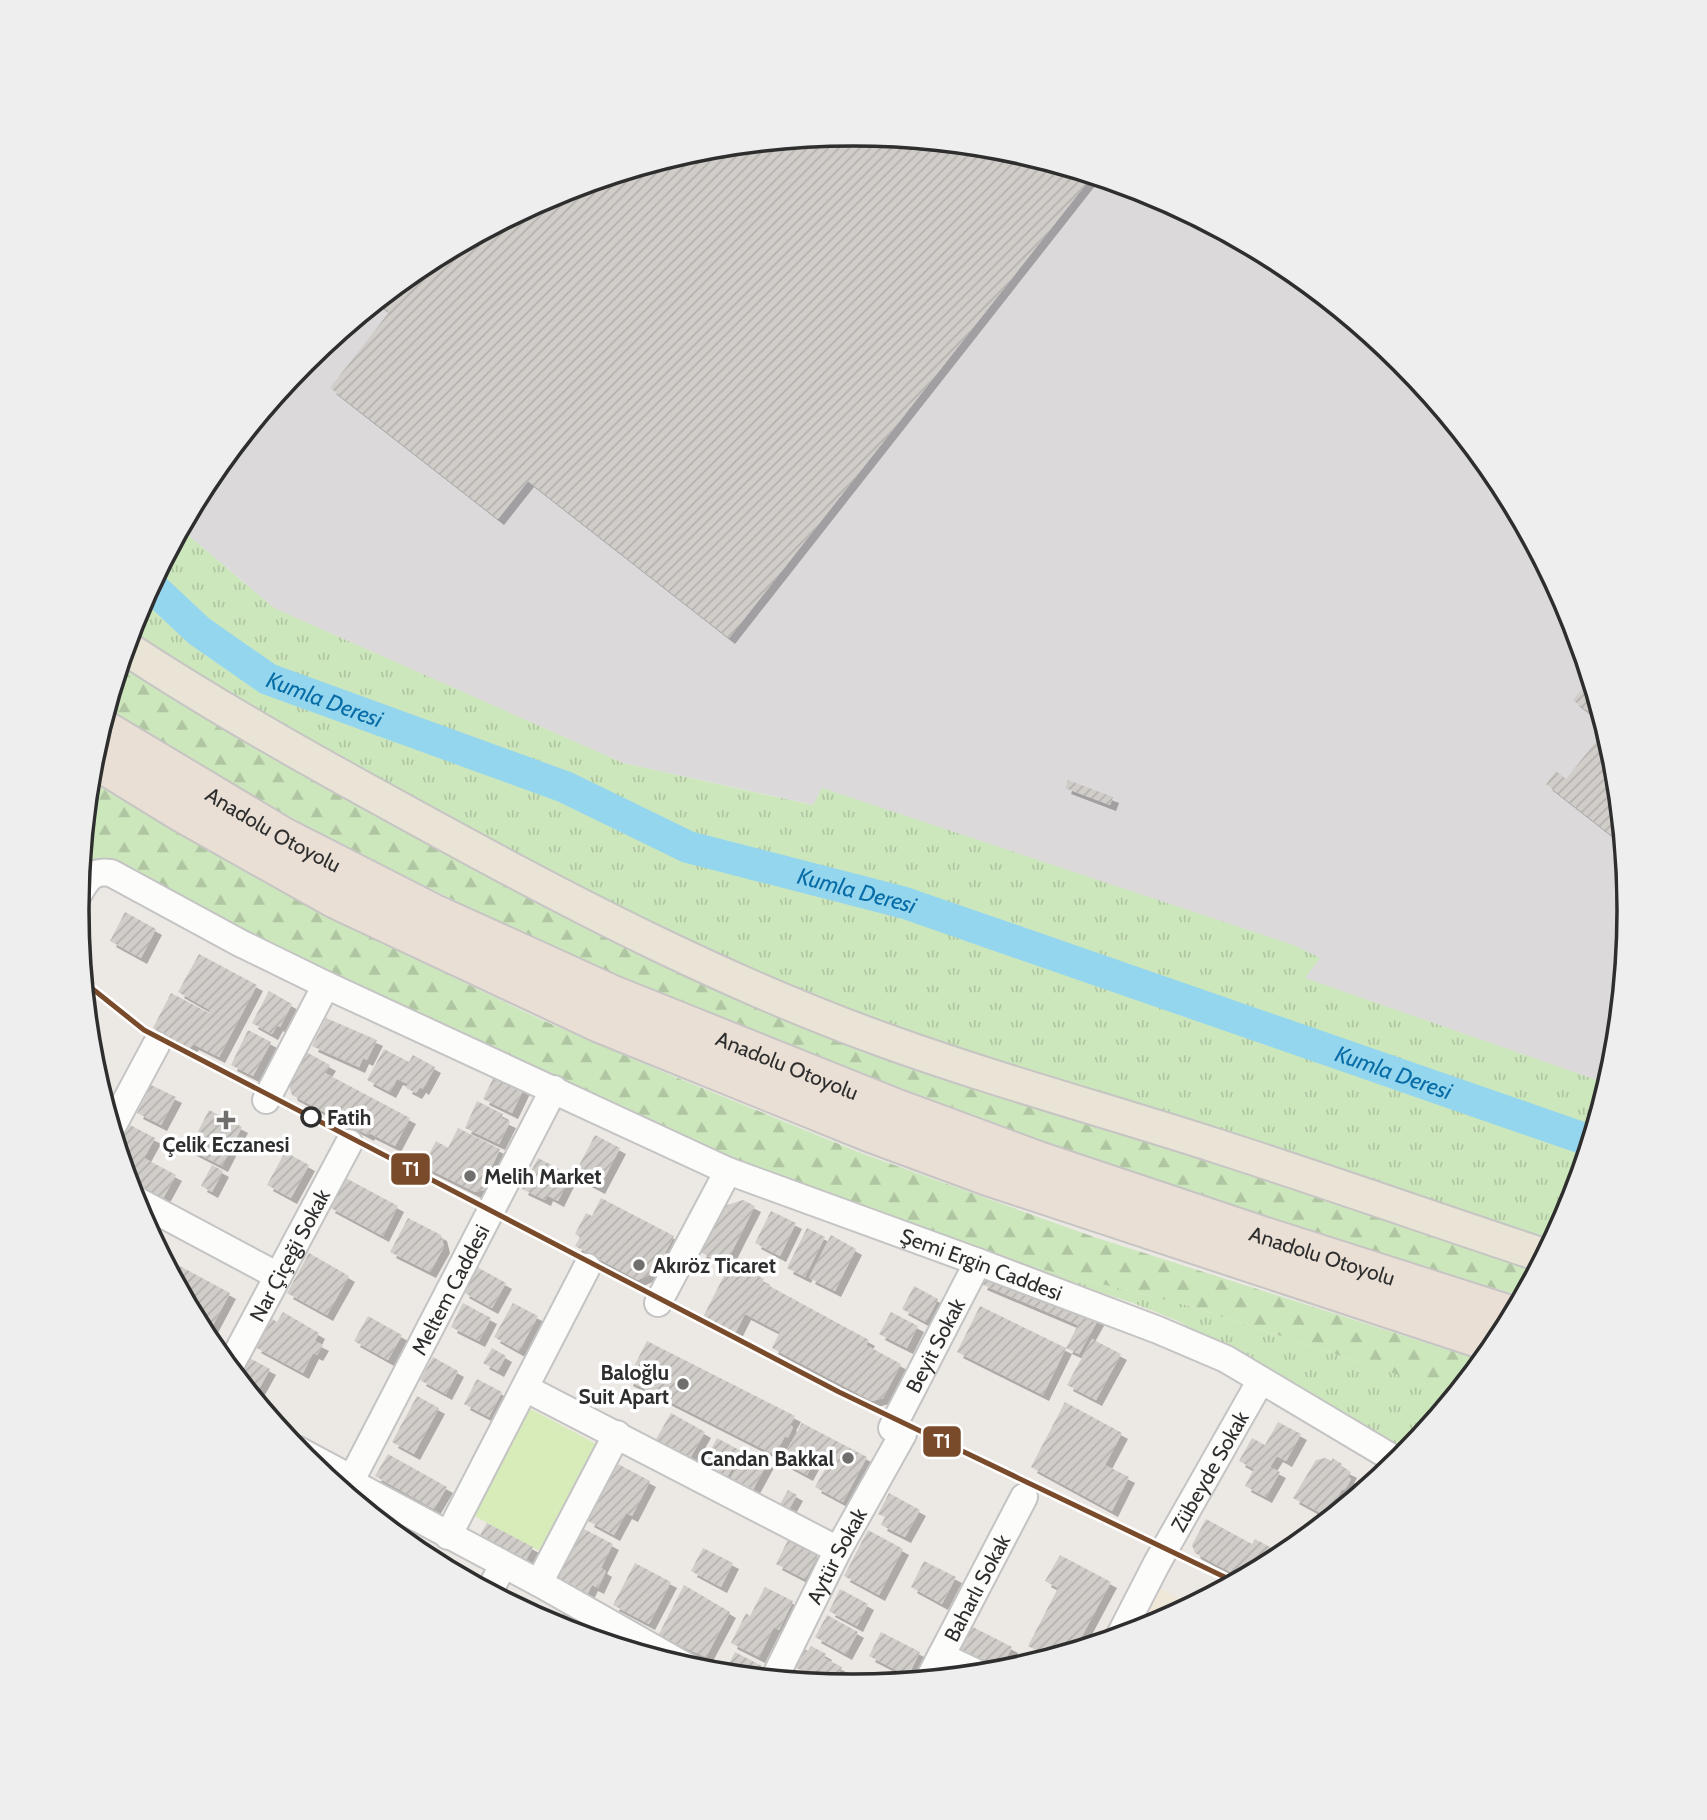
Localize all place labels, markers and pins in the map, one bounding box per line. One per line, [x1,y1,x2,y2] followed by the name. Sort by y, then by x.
[327,1105,371,1130] place label: Fatih
[301,1107,321,1127] marker: Fatih
[218,1112,234,1128] marker: Çelik Eczanesi
[163,1132,289,1157] place label: Çelik Eczanesi
[484,1164,601,1189] place label: Melih Market
[462,1168,478,1184] marker: Melih Market
[653,1253,776,1278] place label: Akıröz Ticaret
[631,1257,647,1273] marker: Akıröz Ticaret
[579,1360,669,1409] place label: Baloğlu Suit Apart
[675,1376,691,1392] marker: Baloğlu Suit Apart
[701,1446,834,1471] place label: Candan Bakkal
[840,1450,856,1466] marker: Candan Bakkal

